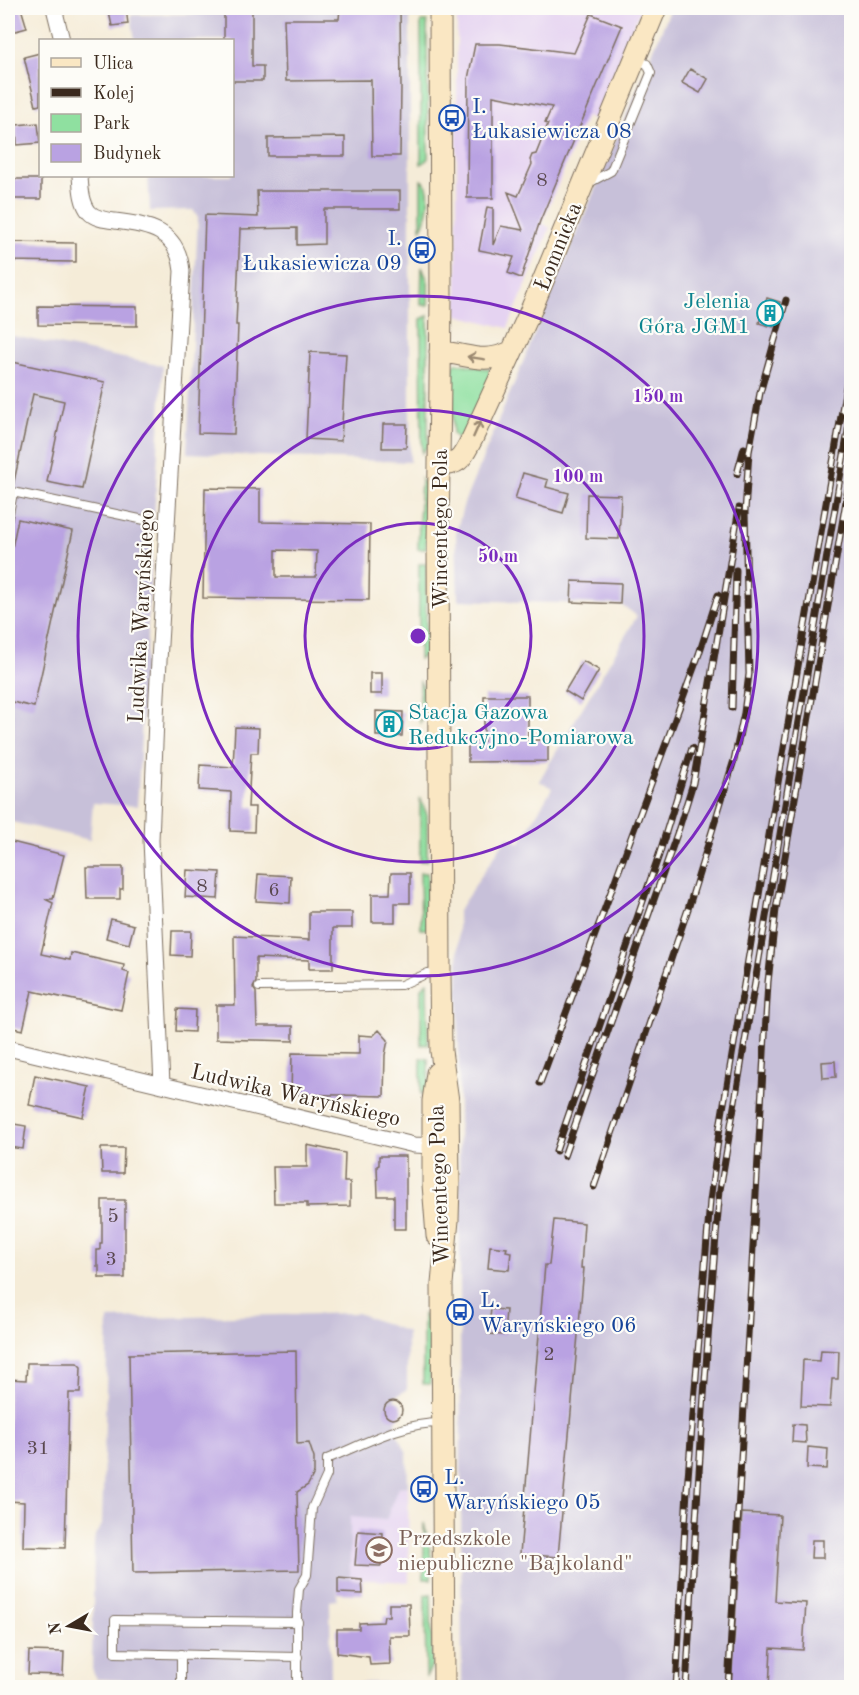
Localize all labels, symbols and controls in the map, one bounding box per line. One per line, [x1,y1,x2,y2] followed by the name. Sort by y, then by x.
[39,39,234,177] legend
[93,55,134,73] text: Ulica
[93,85,134,103] text: Kolej
[472,96,632,143] place label: I. Łukasiewicza 08
[437,103,467,133] bus stop icon: I. Łukasiewicza 08
[93,115,130,133] text: Park
[93,145,161,163] text: Budynek
[536,171,548,191] house number: 8
[531,199,587,294] street label: Łomnicka
[242,228,402,275] place label: I. Łukasiewicza 09
[407,235,437,265] bus stop icon: I. Łukasiewicza 09
[638,291,750,338] place label: Jelenia Góra JGM1
[755,298,785,328] building icon: Jelenia Góra JGM1
[466,352,486,363] one-way arrow
[633,388,683,406] text: 150 m
[472,420,483,438] one-way arrow
[430,449,452,609] street label: Wincentego Pola
[553,468,603,486] text: 100 m
[125,508,159,724] street label: Ludwika Waryńskiego
[478,548,518,566] text: 50 m
[408,626,428,646] centre of rings
[408,702,634,749] place label: Stacja Gazowa Redukcyjno-Pomiarowa
[374,709,404,739] building icon: Stacja Gazowa Redukcyjno-Pomiarowa
[196,877,208,897] house number: 8
[268,881,280,901] house number: 6
[189,1061,403,1131] street label: Ludwika Waryńskiego
[426,1104,454,1265] street label: Wincentego Pola
[107,1207,119,1227] house number: 5
[105,1250,117,1270] house number: 3
[480,1290,637,1337] place label: L. Waryńskiego 06
[445,1297,475,1327] bus stop icon: L. Waryńskiego 06
[543,1345,555,1365] house number: 2
[26,1439,50,1459] house number: 31
[444,1467,601,1514] place label: L. Waryńskiego 05
[409,1474,439,1504] bus stop icon: L. Waryńskiego 05
[398,1528,633,1575] place label: Przedszkole niepubliczne "Bajkoland"
[364,1535,394,1565] school or university icon: Przedszkole niepubliczne "Bajkoland"
[39,1596,99,1656] north arrow
[47,1620,65,1636] text: N

